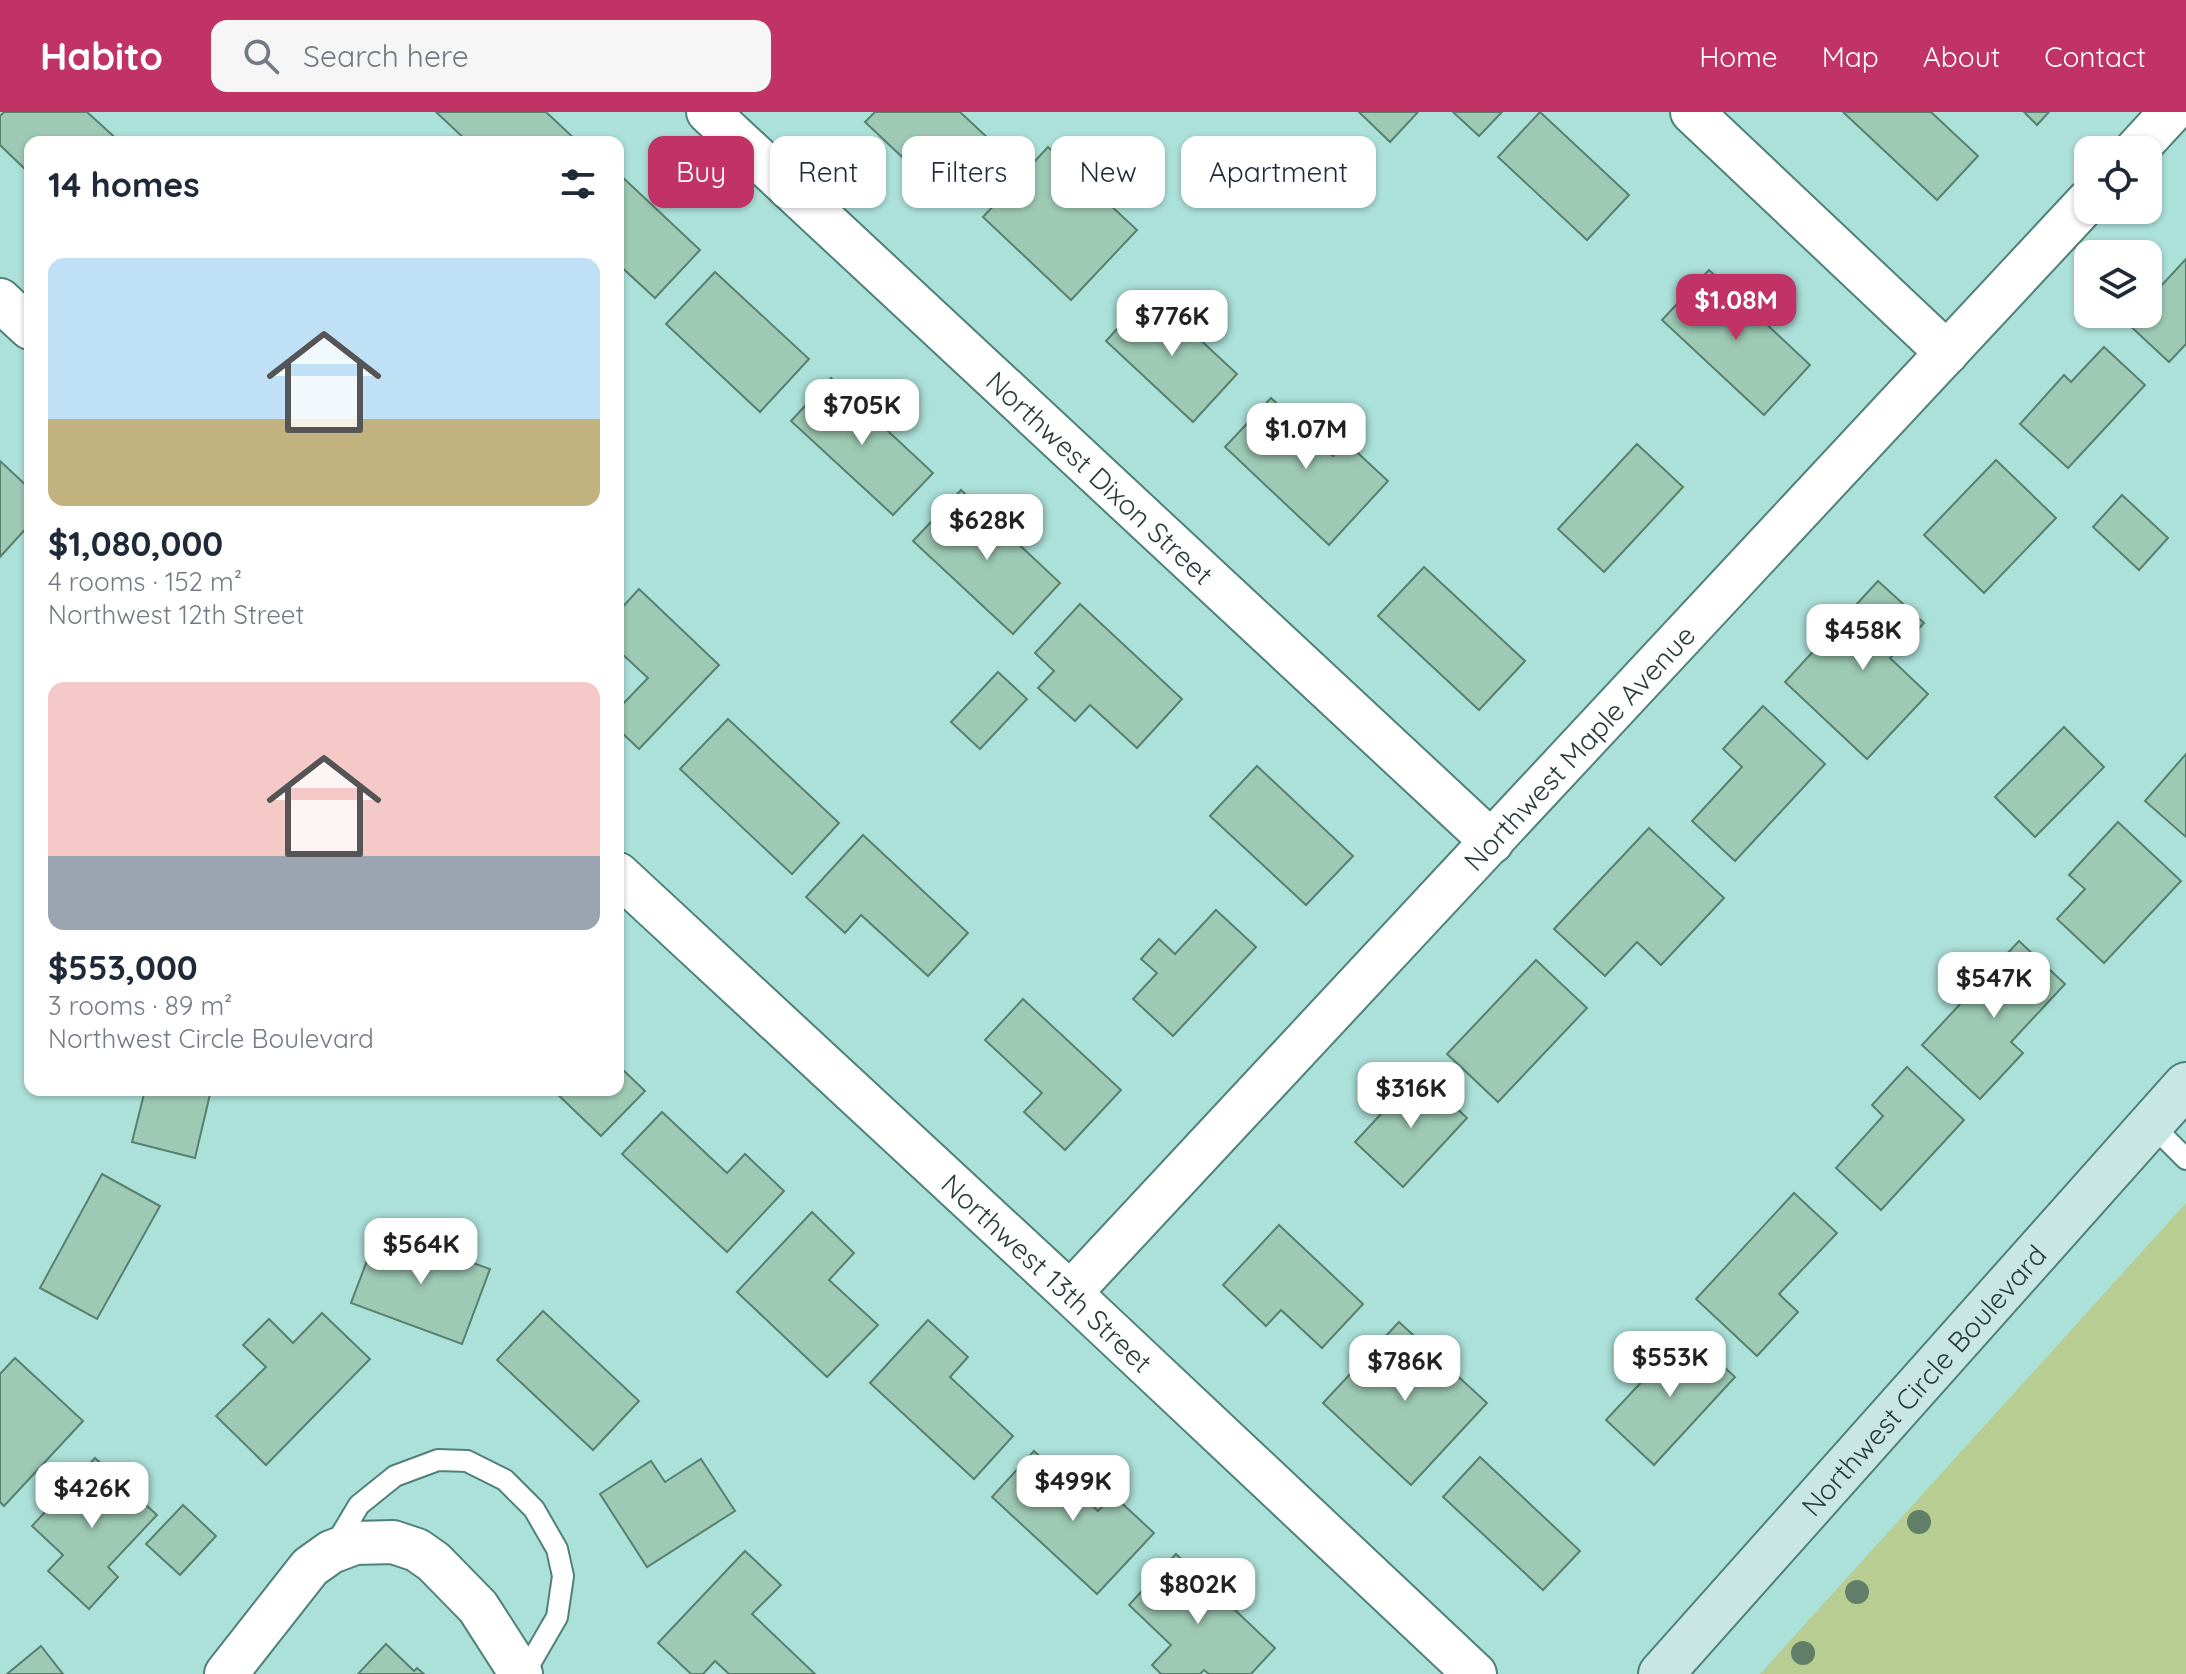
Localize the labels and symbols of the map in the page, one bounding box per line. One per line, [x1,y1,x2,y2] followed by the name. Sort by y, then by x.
[1671,274,1801,342] pin: $1.08M
[1116,290,1228,358] pin: $776K
[980,363,1221,591] street label: Northwest Dixon Street
[806,379,918,447] pin: $705K
[1241,403,1371,471] pin: $1.07M
[931,494,1043,562] pin: $628K
[1807,604,1919,672] pin: $458K
[1456,617,1702,877] street label: Northwest Maple Avenue
[1938,952,2050,1020] pin: $547K
[1355,1062,1467,1130] pin: $316K
[935,1166,1160,1379] street label: Northwest 13th Street
[365,1218,477,1286] pin: $564K
[1793,1237,2053,1523] street label: Northwest Circle Boulevard
[1614,1331,1726,1399] pin: $553K
[1349,1335,1461,1403] pin: $786K
[1017,1455,1129,1523] pin: $499K
[36,1462,148,1530] pin: $426K
[1142,1558,1254,1626] pin: $802K

